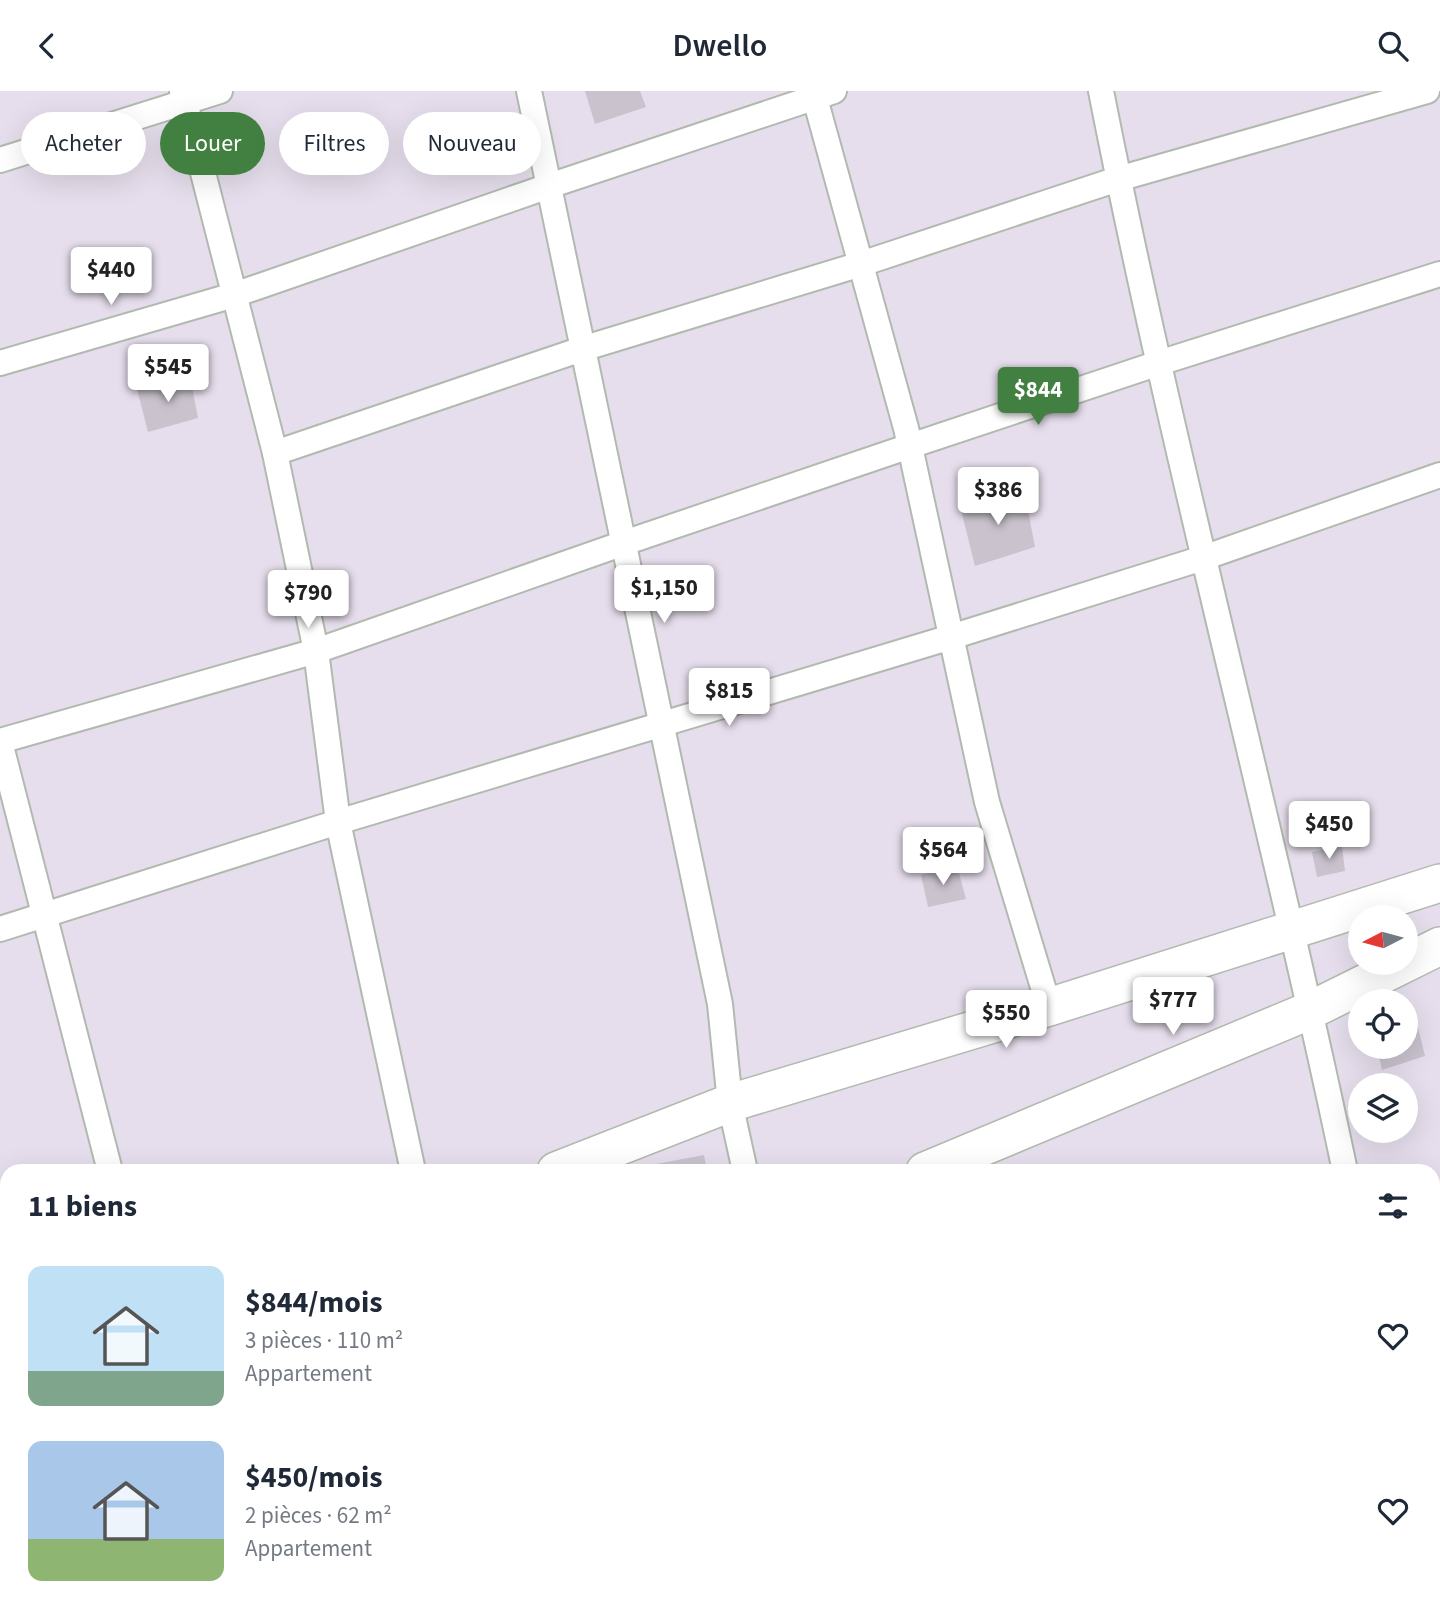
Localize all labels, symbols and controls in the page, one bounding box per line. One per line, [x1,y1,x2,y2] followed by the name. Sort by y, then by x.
[673,23,767,69] text: Dwello
[28,27,66,65] icon: back
[1374,27,1412,65] icon: search
[21,112,146,175] chip: Acheter
[160,112,265,175] chip: Louer
[279,112,389,175] chip: Filtres
[403,112,541,175] chip: Nouveau
[70,247,152,307] pin: $440
[87,253,135,286] text: $440
[127,345,209,404] pin: $545
[144,350,192,383] text: $545
[997,367,1079,427] pin: $844
[1014,373,1062,406] text: $844
[957,467,1039,527] pin: $386
[974,473,1022,506] text: $386
[607,566,721,625] pin: $1,150
[267,571,349,630] pin: $790
[630,571,698,604] text: $1,150
[284,576,332,609] text: $790
[688,669,770,728] pin: $815
[705,674,753,707] text: $815
[1288,801,1370,861] pin: $450
[1305,807,1353,840] text: $450
[902,827,984,887] pin: $564
[919,833,967,866] text: $564
[1348,905,1418,975] north arrow
[1348,905,1418,1143] map controls
[1132,977,1214,1037] pin: $777
[1149,983,1197,1016] text: $777
[1348,989,1418,1059] button: locate
[965,991,1047,1050] pin: $550
[982,996,1030,1029] text: $550
[1348,1073,1418,1143] button: layers
[28,1185,137,1228] text: 11 biens
[1374,1187,1412,1225] icon: filters
[245,1281,382,1324] text: $844/mois
[84,1294,168,1378] icon: home
[1374,1317,1412,1355] icon: heart
[245,1324,403,1357] text: 3 pièces · 110 m²
[245,1357,372,1390] text: Appartement
[245,1456,382,1499] text: $450/mois
[84,1469,168,1553] icon: home
[1374,1492,1412,1530] icon: heart
[245,1499,392,1532] text: 2 pièces · 62 m²
[245,1532,372,1565] text: Appartement

